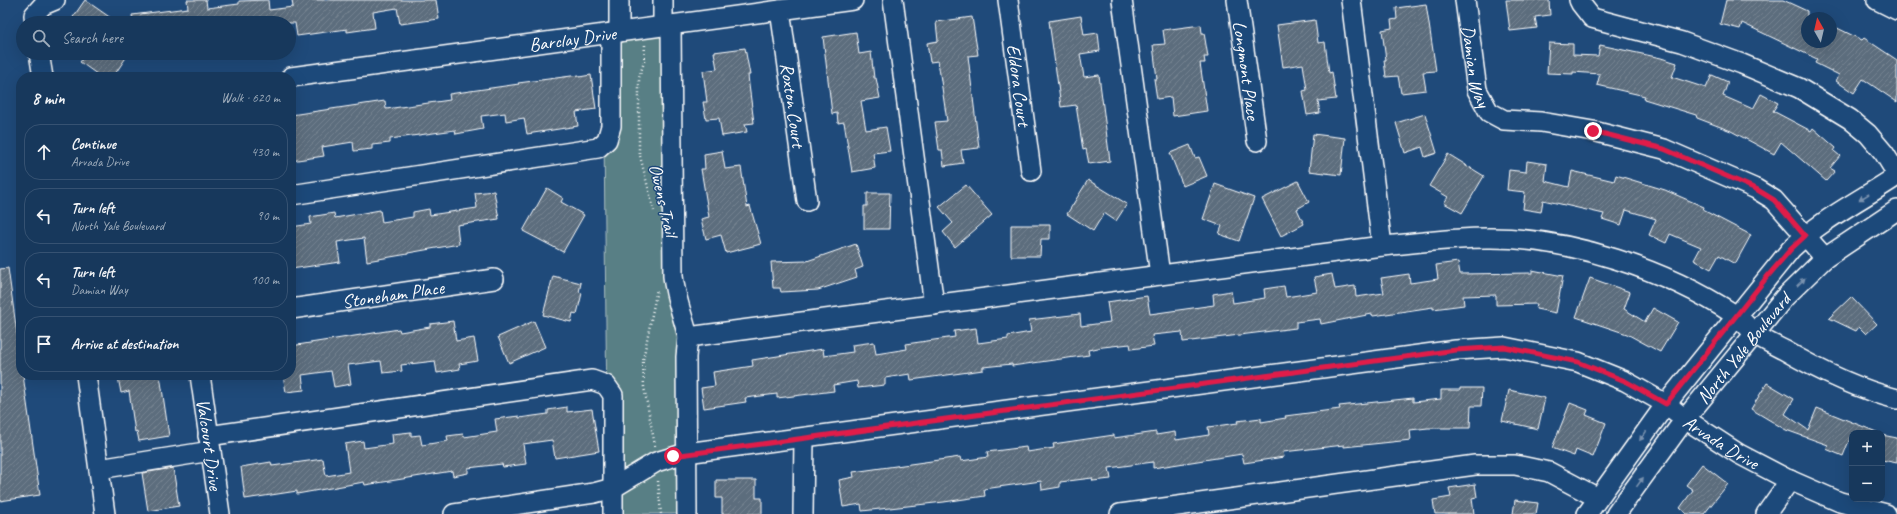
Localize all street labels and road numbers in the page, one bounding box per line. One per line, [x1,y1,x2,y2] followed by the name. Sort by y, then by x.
[1227,19,1265,123] street label: Longmont Place
[528,21,619,57] street label: Barclay Drive
[1455,24,1496,113] street label: Damian Way
[1001,43,1036,129] street label: Eldora Court
[775,61,811,151] street label: Roxton Court
[643,162,684,242] street label: Owens Trail
[340,275,447,314] street label: Stoneham Place
[1691,286,1798,409] street label: North Yale Boulevard
[191,397,228,493] street label: Valcourt Drive
[1678,410,1764,476] street label: Arvada Drive

